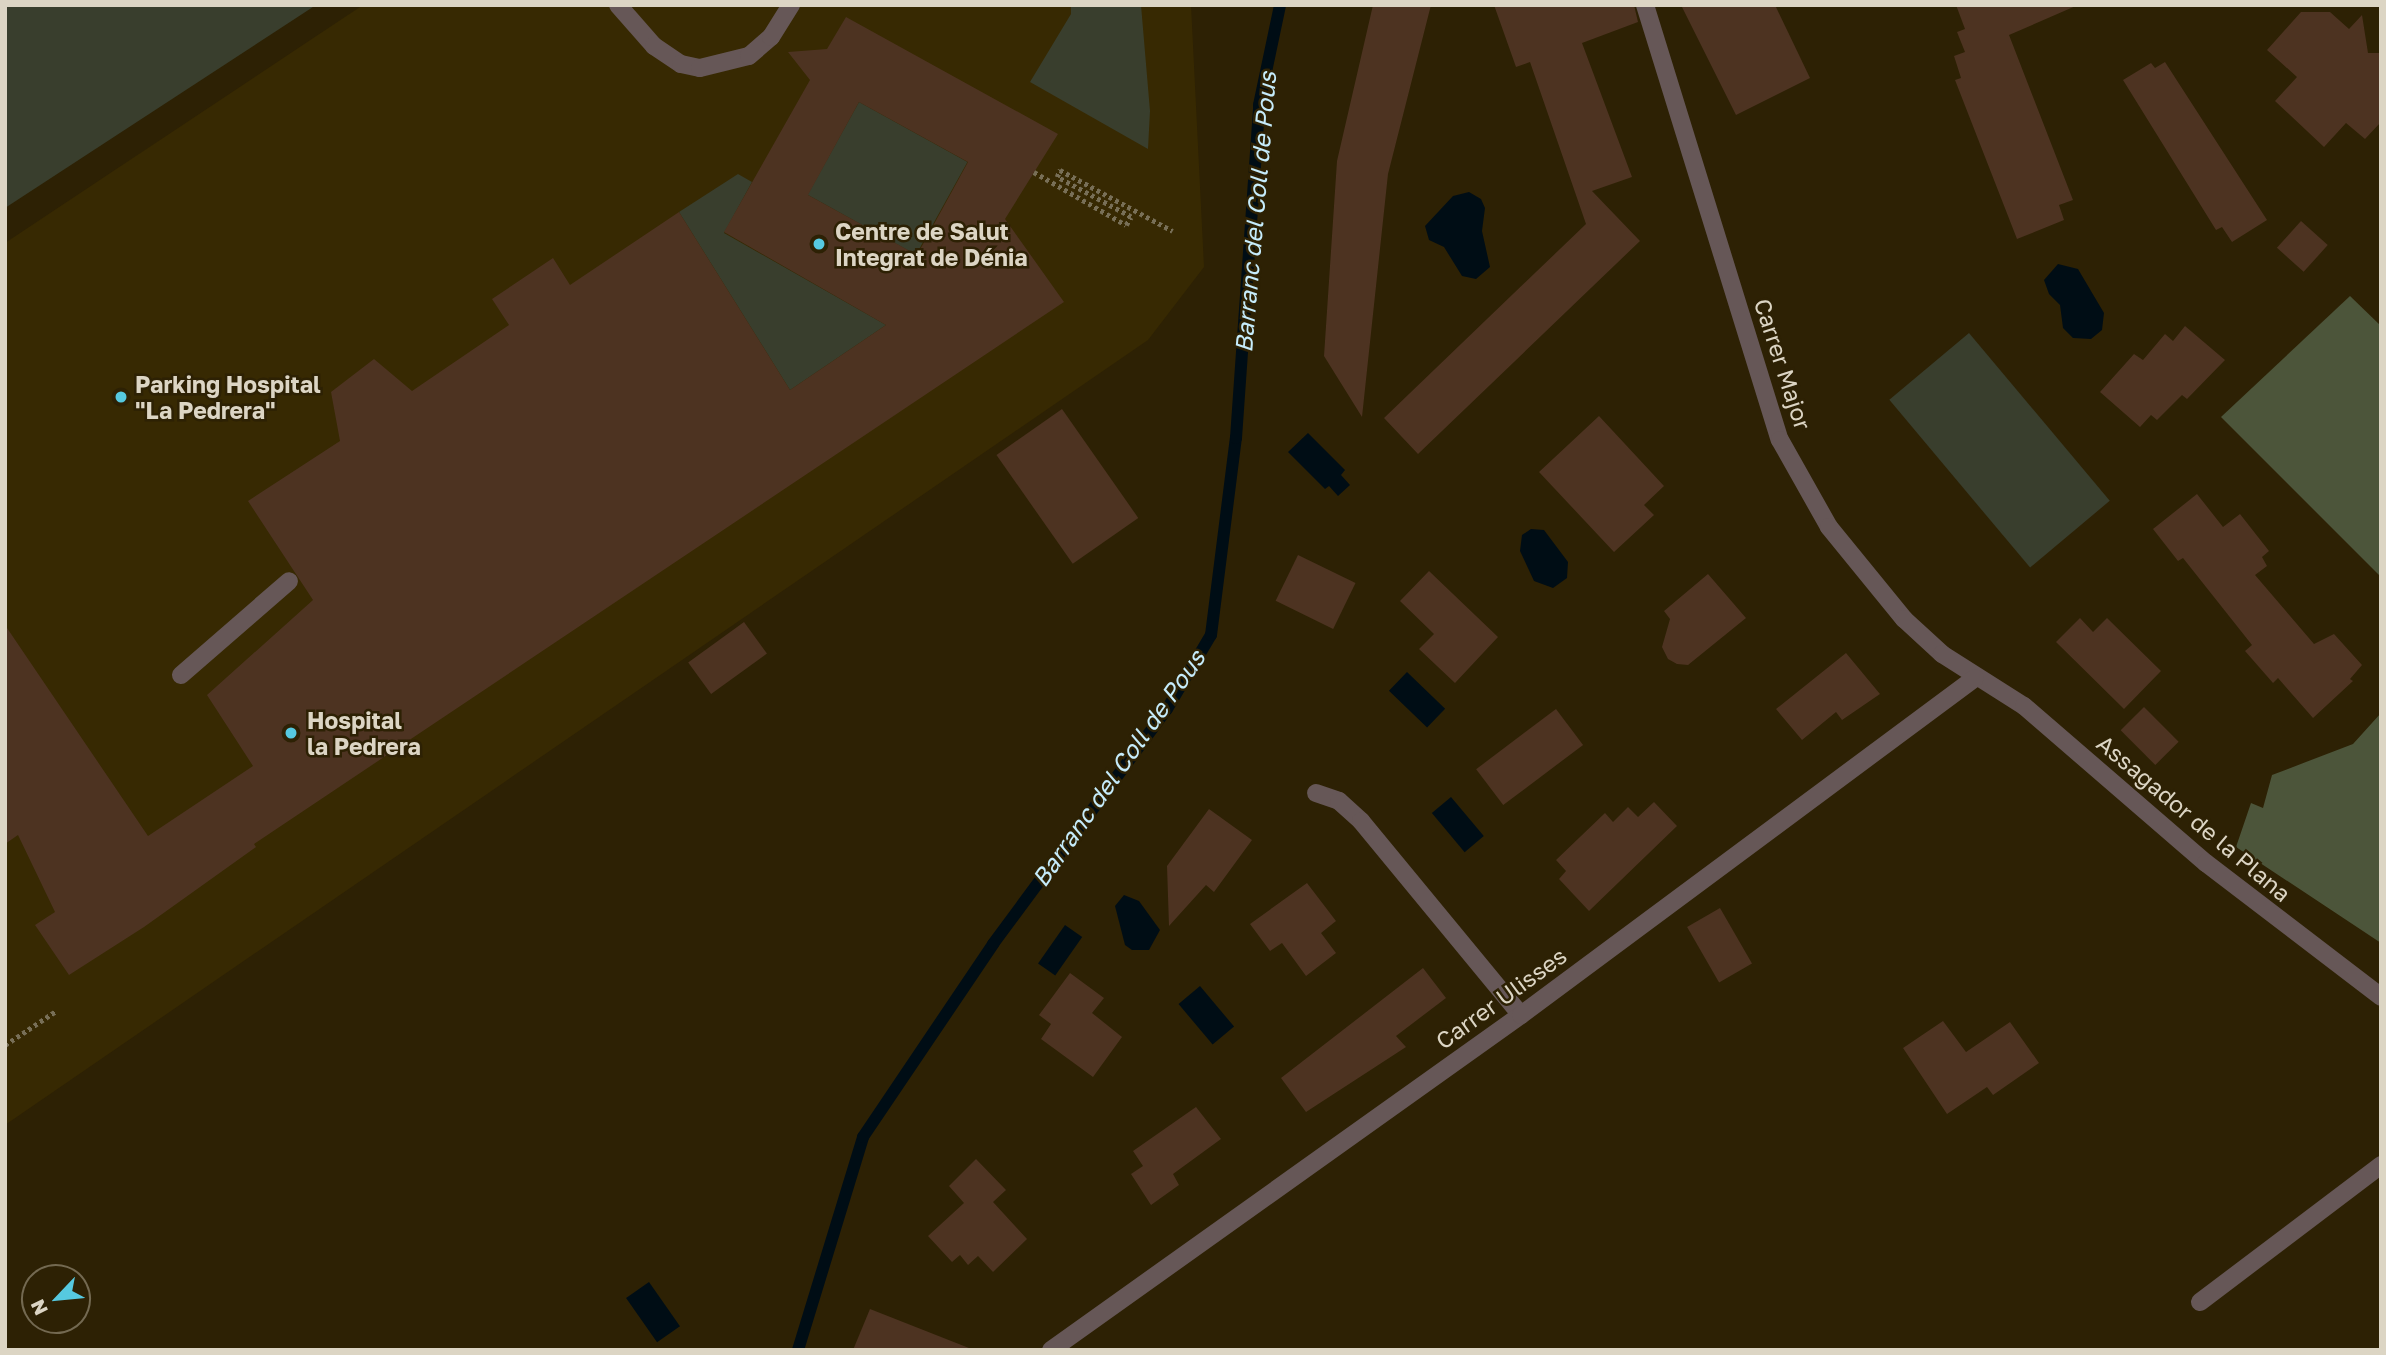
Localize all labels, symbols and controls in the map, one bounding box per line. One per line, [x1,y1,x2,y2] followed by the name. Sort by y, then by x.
[1228,70,1282,354] water label: Barranc del Coll de Pous
[835,217,1028,271] place label: Centre de Salut Integrat de Dénia
[809,234,829,254] marker: Centre de Salut Integrat de Dénia
[1749,295,1817,433] street label: Carrer Major
[135,370,321,424] place label: Parking Hospital "La Pedrera"
[113,389,129,405] marker: Parking Hospital "La Pedrera"
[1025,644,1211,892] water label: Barranc del Coll de Pous
[307,706,421,760] place label: Hospital la Pedrera
[281,723,301,743] marker: Hospital la Pedrera
[2092,729,2296,907] street label: Assagador de la Plana
[1430,941,1572,1055] street label: Carrer Ulisses
[21,1264,91,1334] north arrow
[25,1296,52,1319] text: N

